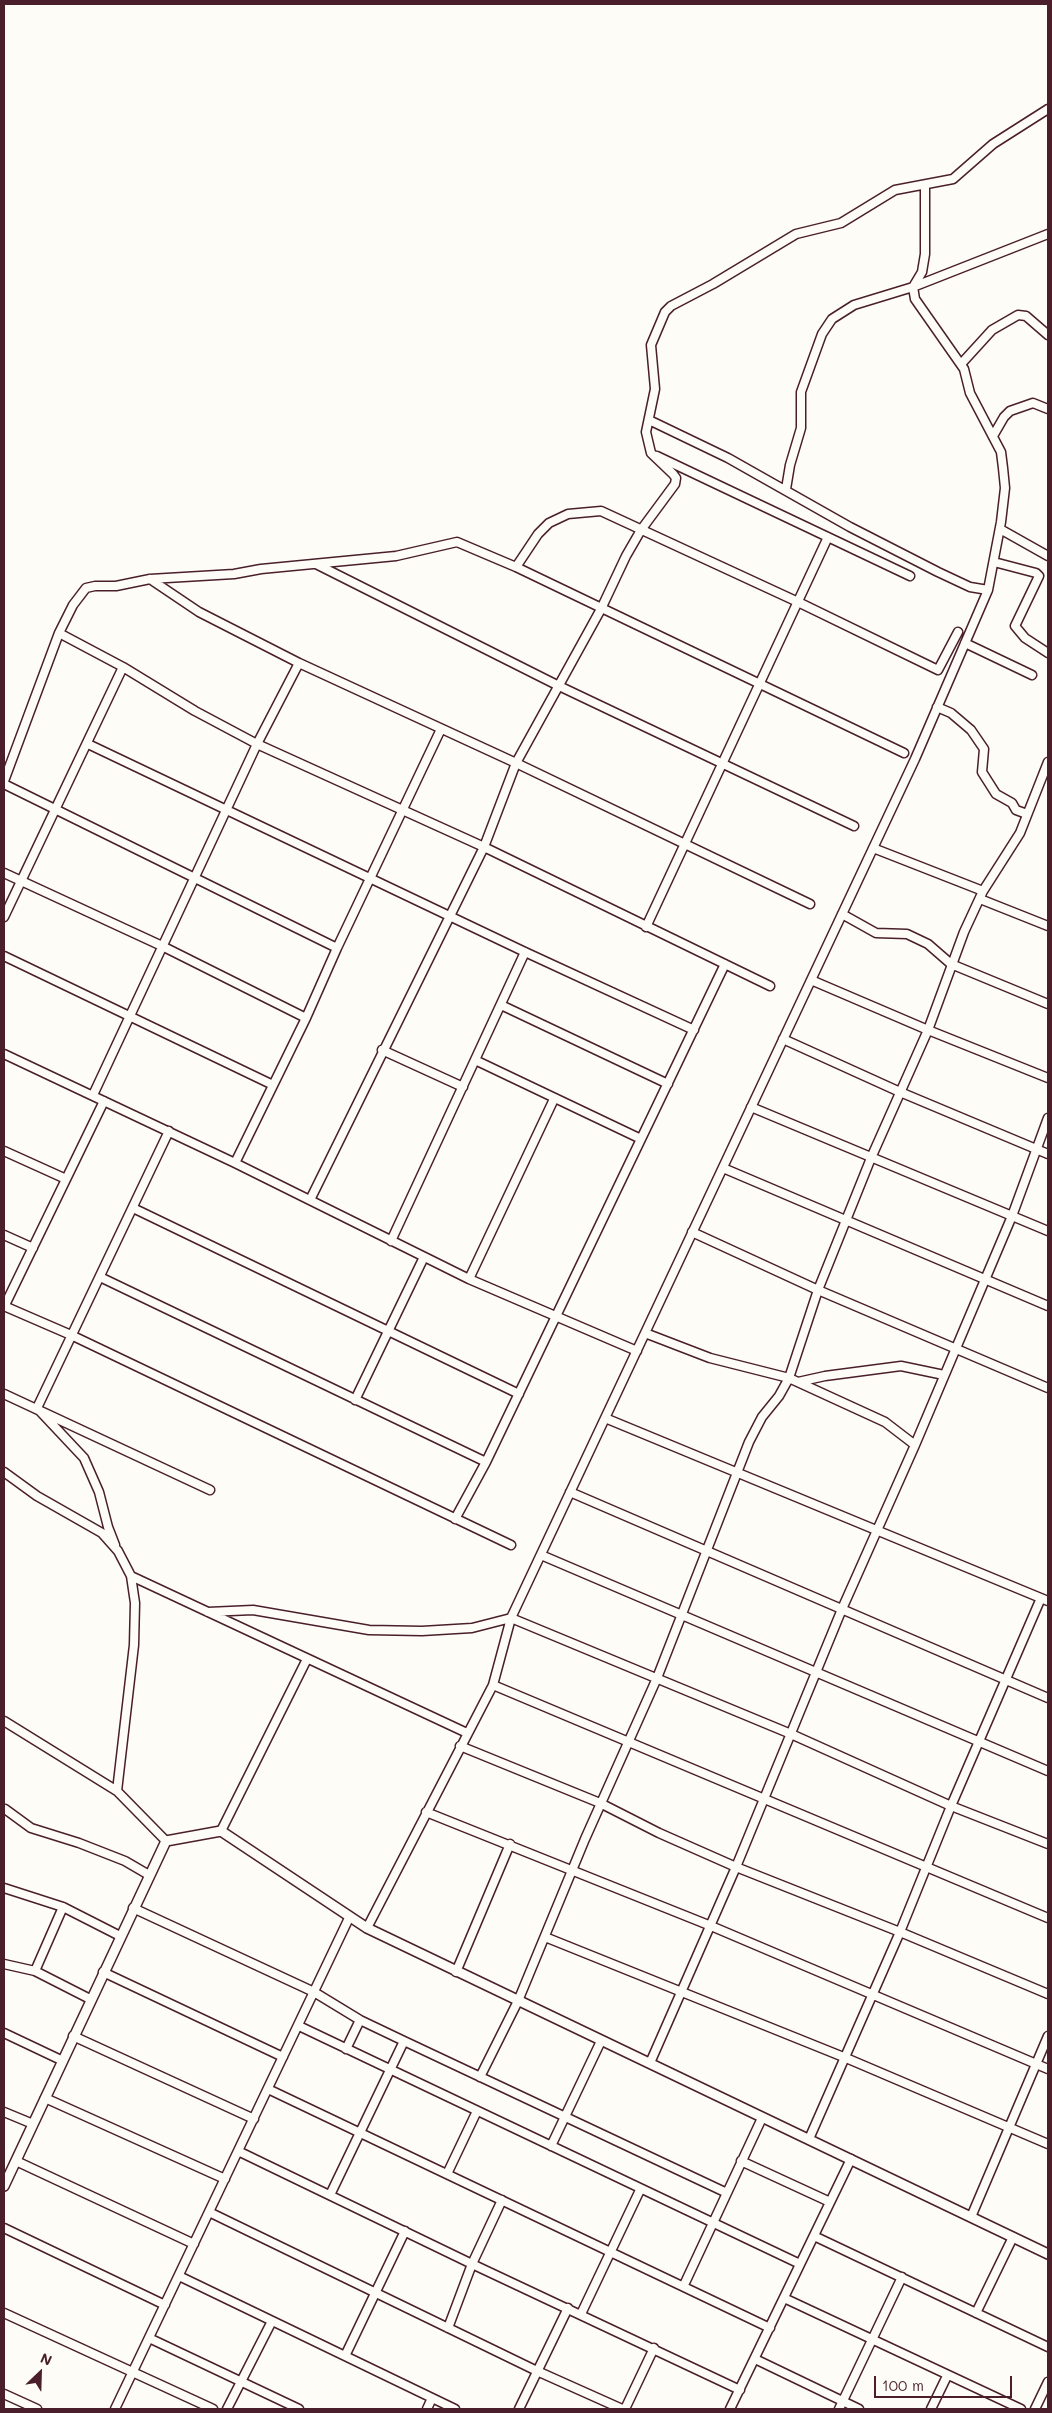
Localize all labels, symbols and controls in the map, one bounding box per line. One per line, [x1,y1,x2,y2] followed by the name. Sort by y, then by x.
[15,2348,65,2398] north arrow
[38,2348,55,2370] text: N
[877,2366,1014,2398] scale bar
[882,2375,924,2395] text: 100 m

